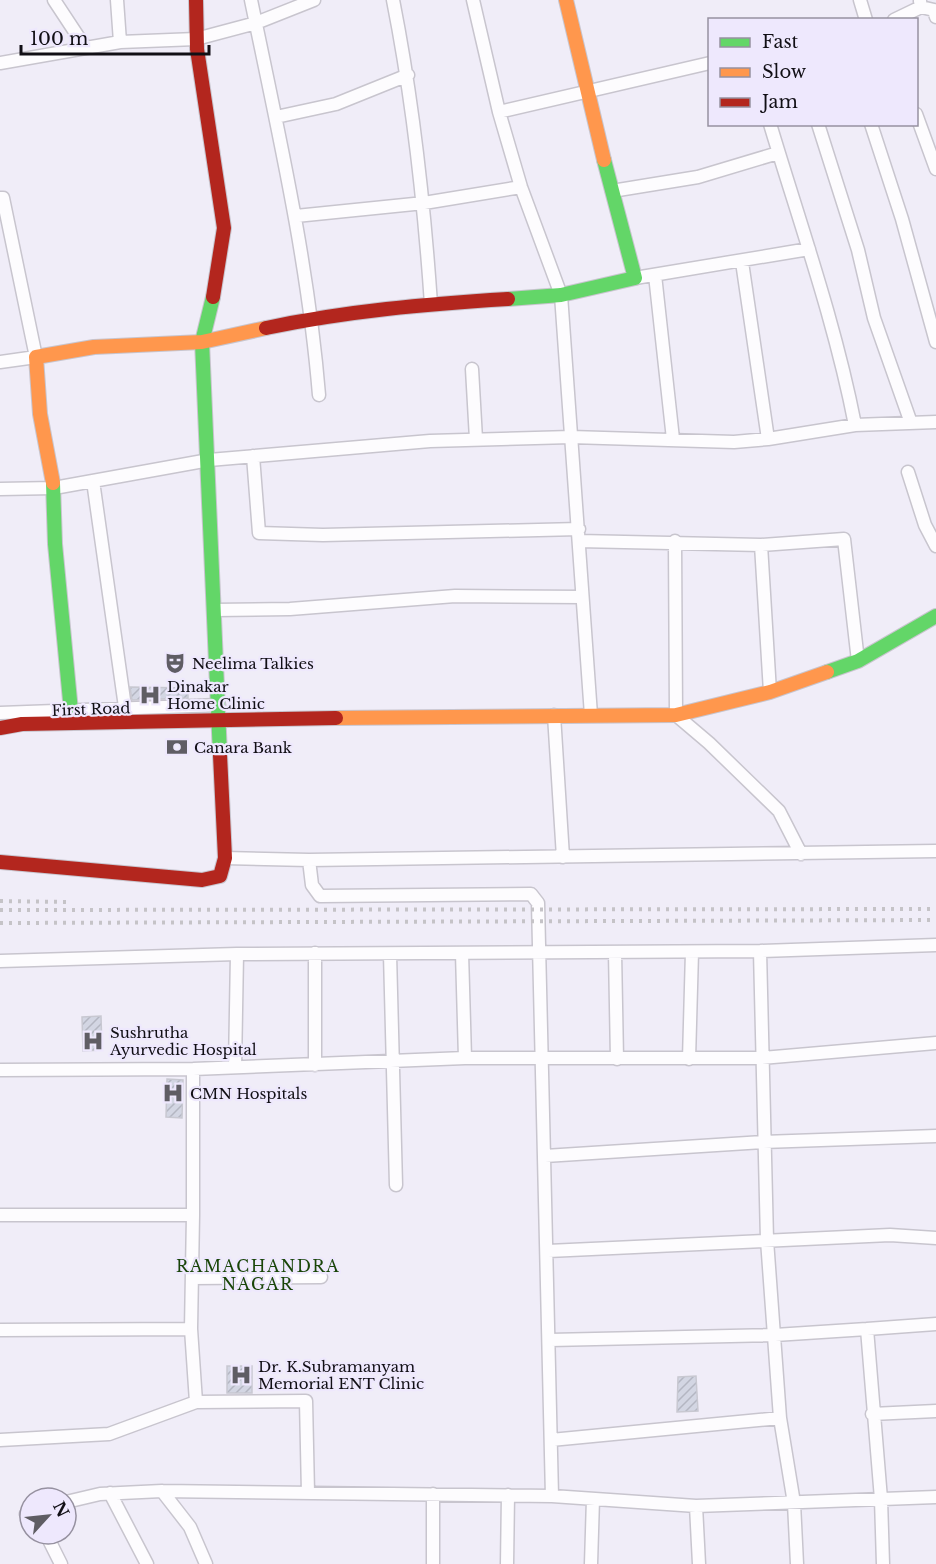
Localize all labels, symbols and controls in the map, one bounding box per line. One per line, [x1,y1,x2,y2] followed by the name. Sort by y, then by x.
[21,18,208,56] scale bar
[708,18,918,126] legend
[30,28,88,50] text: 100 m
[762,31,799,53] text: Fast
[762,61,807,83] text: Slow
[760,91,798,113] text: Jam
[163,651,187,675] theatre icon: Neelima Talkies
[192,654,314,673] place label: Neelima Talkies
[167,677,265,713] place label: Dinakar Home Clinic
[138,683,162,707] hospital icon: Dinakar Home Clinic
[51,698,131,720] street label: First Road
[165,735,189,759] bank icon: Canara Bank
[194,738,293,757] place label: Canara Bank
[109,1023,257,1059] place label: Sushrutha Ayurvedic Hospital
[81,1029,105,1053] hospital icon: Sushrutha Ayurvedic Hospital
[161,1081,185,1105] hospital icon: CMN Hospitals
[190,1084,307,1103] place label: CMN Hospitals
[176,1256,340,1294] district label: RAMACHANDRA NAGAR
[258,1357,424,1393] place label: Dr. K.Subramanyam Memorial ENT Clinic
[229,1363,253,1387] hospital icon: Dr. K.Subramanyam Memorial ENT Clinic
[18,1486,78,1546] north arrow
[49,1498,74,1520] text: N

